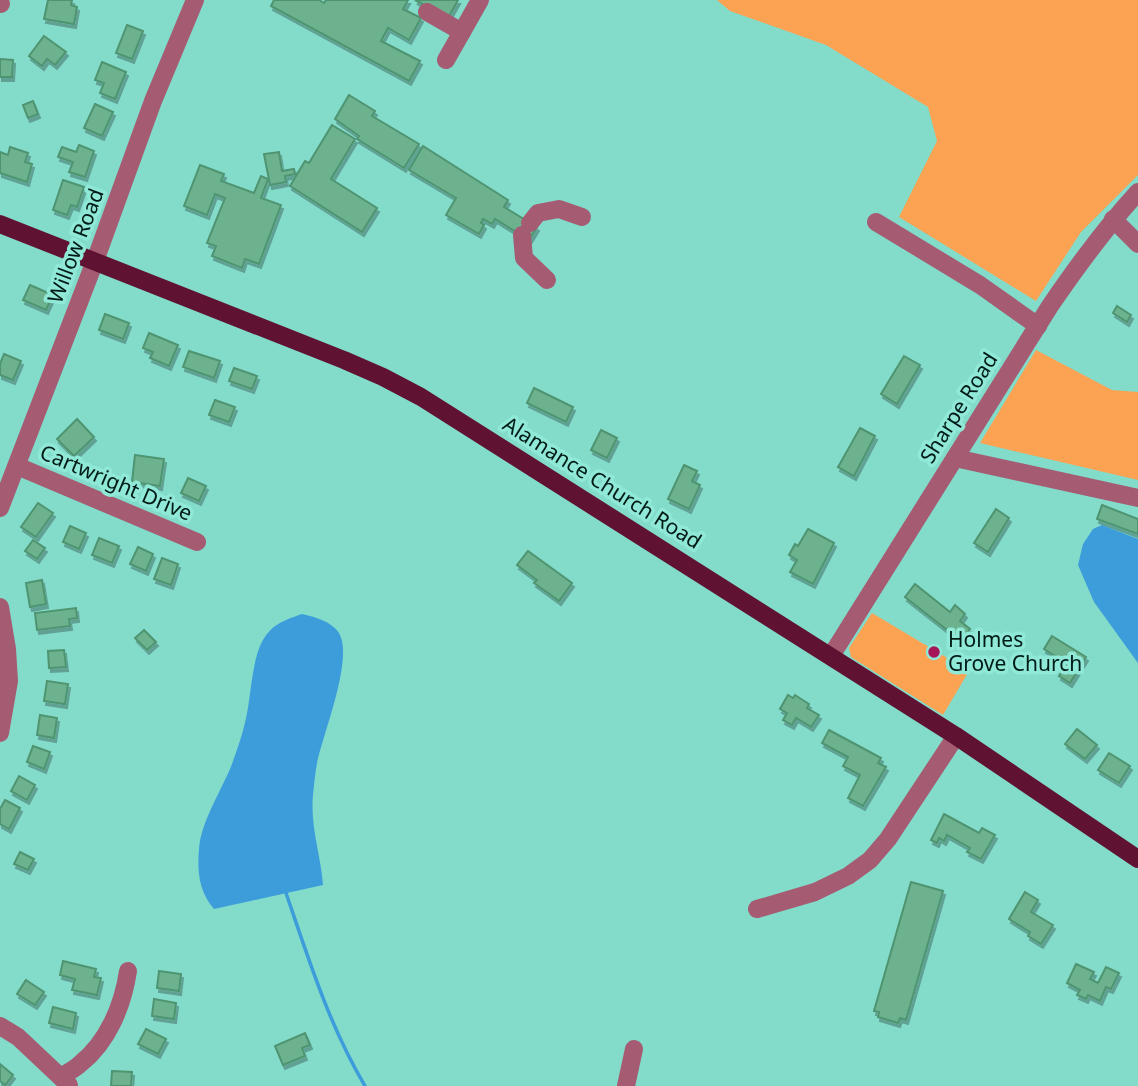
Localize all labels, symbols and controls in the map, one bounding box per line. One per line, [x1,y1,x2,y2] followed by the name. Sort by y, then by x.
[40,184,110,307] street label: Willow Road
[913,347,1003,468] street label: Sharpe Road
[498,410,707,555] street label: Alamance Church Road
[36,437,197,527] street label: Cartwright Drive
[948,625,1082,677] place label: Holmes Grove Church
[926,644,942,660] marker: Holmes Grove Church

